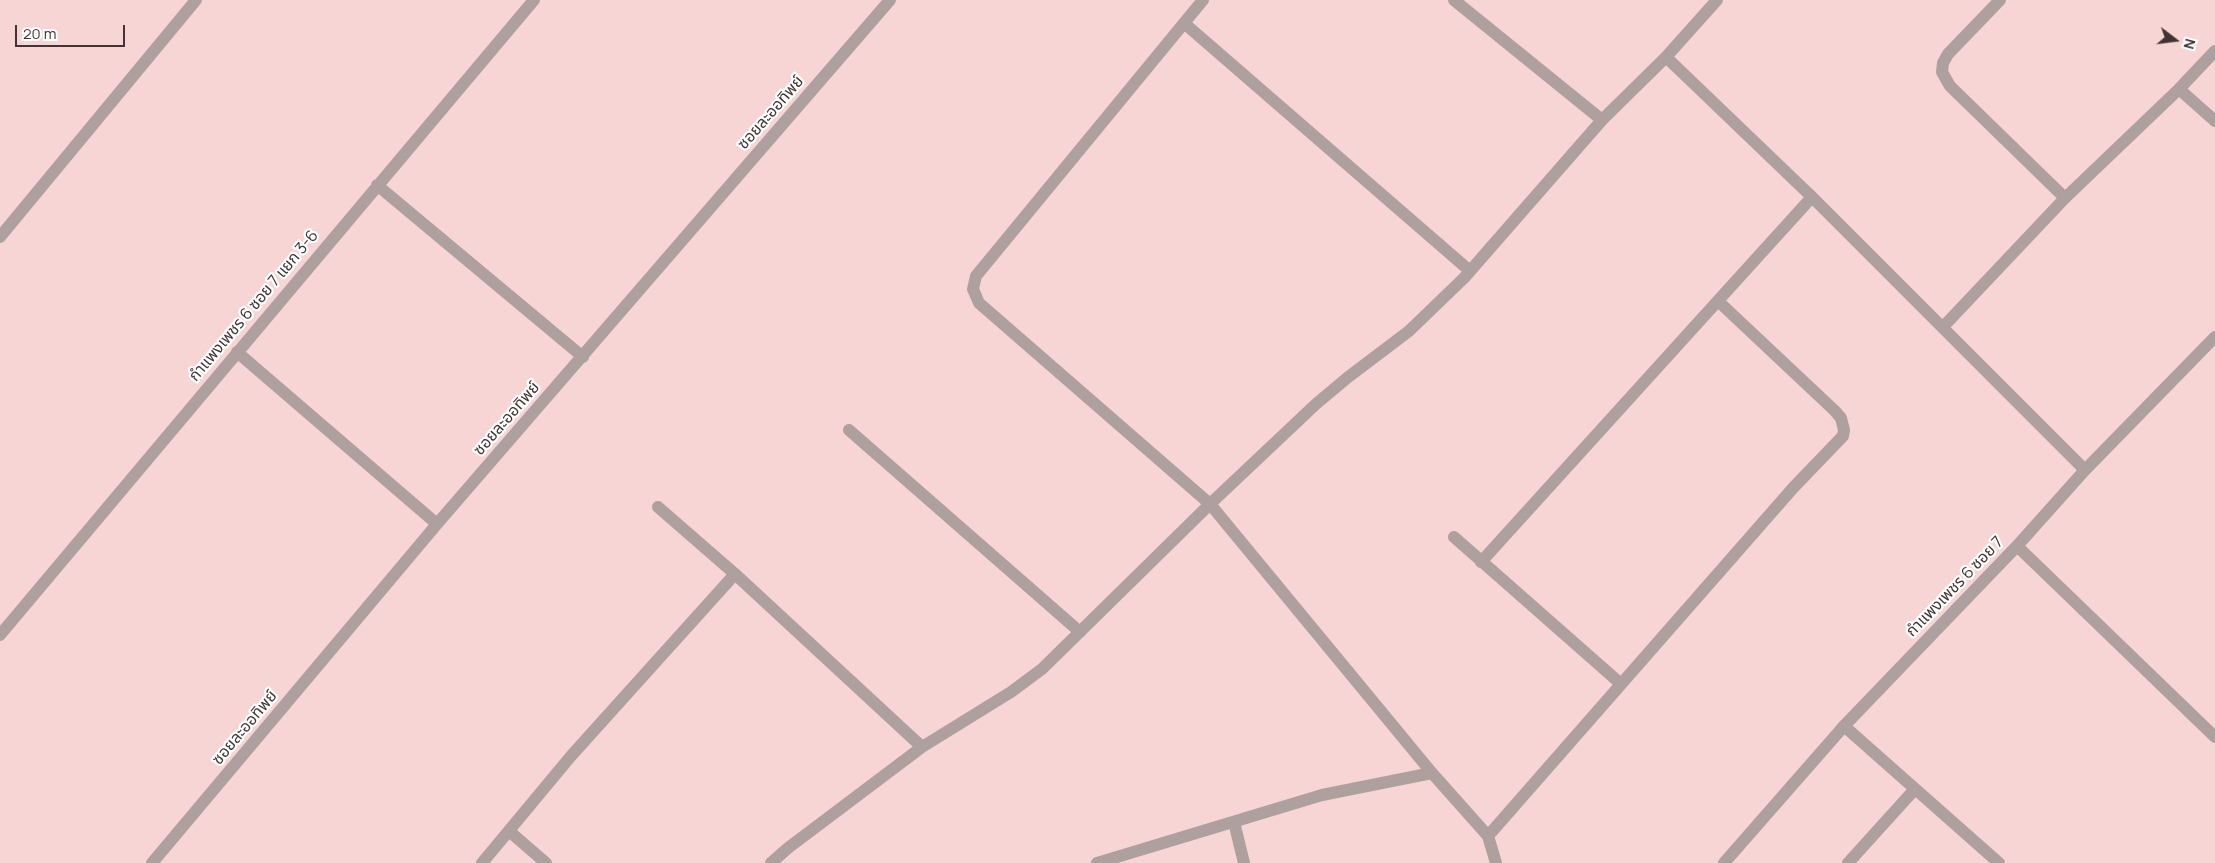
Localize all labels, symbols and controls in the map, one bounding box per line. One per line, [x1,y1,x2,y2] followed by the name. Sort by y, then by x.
[18,15,128,47] scale bar
[2150,15,2200,65] north arrow
[23,23,56,44] text: 20 m
[2179,37,2200,51] text: N
[734,72,808,154] street label: ซอยละออทิพย์
[185,226,323,386] street label: กำแพงเพชร 6 ซอย 7 แยก 3-6
[470,378,544,460] street label: ซอยละออทิพย์
[1902,533,2008,641] street label: กำแพงเพชร 6 ซอย 7
[208,687,282,769] street label: ซอยละออทิพย์

